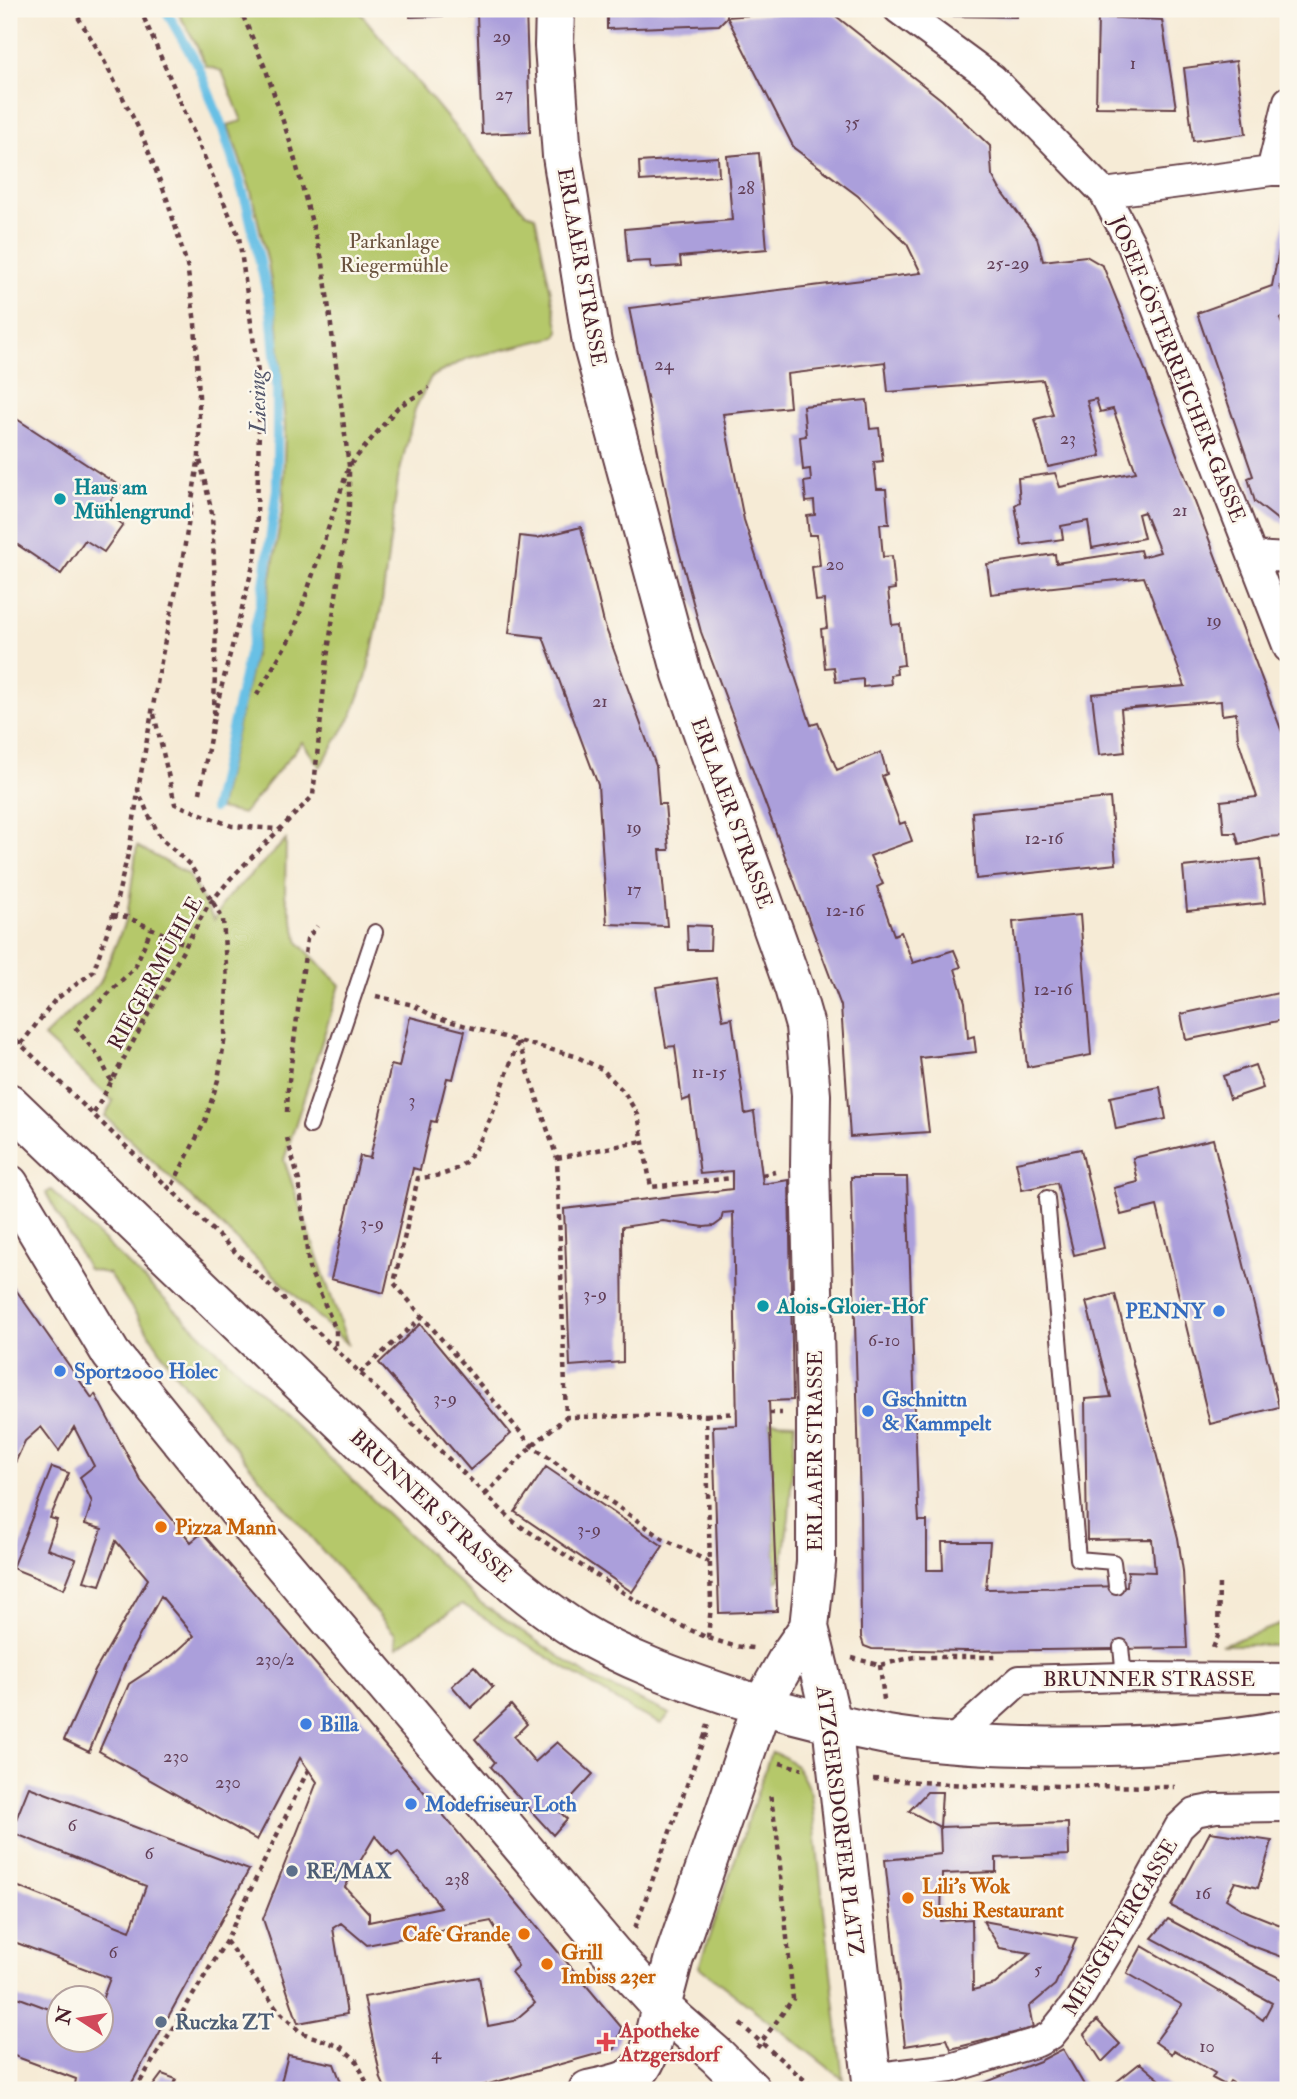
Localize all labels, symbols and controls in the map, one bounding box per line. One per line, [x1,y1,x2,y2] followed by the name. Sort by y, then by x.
[493,25,511,48] house number: 29
[1130,52,1136,75] house number: 1
[495,83,513,106] house number: 27
[845,111,859,134] house number: 35
[551,166,612,368] street label: ERLAAER STRASSE
[737,177,755,200] house number: 28
[1103,211,1252,526] street label: JOSEF-ÖSTERREICHER-GASSE
[340,228,448,279] park label: Parkanlage Riegermühle
[987,252,1029,275] house number: 25-29
[655,353,675,376] house number: 24
[242,369,273,435] water label: Liesing
[1060,427,1076,450] house number: 23
[73,474,192,525] place label: Haus am Mühlengrund
[52,491,68,507] marker: Haus am Mühlengrund
[1172,499,1188,522] house number: 21
[826,553,844,576] house number: 20
[1206,609,1222,632] house number: 19
[592,690,608,713] house number: 21
[684,714,779,912] street label: ERLAAER STRASSE
[626,816,642,839] house number: 19
[1025,827,1064,850] house number: 12-16
[627,878,641,901] house number: 17
[102,892,209,1055] street label: RIEGERMÜHLE
[826,899,865,922] house number: 12-16
[1034,978,1073,1001] house number: 12-16
[692,1061,726,1084] house number: 11-15
[409,1089,415,1112] house number: 3
[360,1212,384,1235] house number: 3-9
[583,1283,607,1306] house number: 3-9
[776,1293,928,1320] place label: Alois-Gloier-Hof
[755,1298,771,1314] marker: Alois-Gloier-Hof
[1125,1298,1207,1325] place label: PENNY
[1211,1303,1227,1319] marker: PENNY
[868,1329,900,1352] house number: 6-10
[802,1350,829,1552] street label: ERLAAER STRASSE
[74,1358,218,1385] place label: Sport2000 Holec
[52,1363,68,1379] marker: Sport2000 Holec
[882,1386,991,1437] place label: Gschnittn & Kammpelt
[433,1387,457,1410] house number: 3-9
[860,1403,876,1419] marker: Gschnittn & Kammpelt
[344,1424,517,1589] street label: BRUNNER STRASSE
[175,1514,277,1541] place label: Pizza Mann
[577,1518,601,1541] house number: 3-9
[153,1519,169,1535] marker: Pizza Mann
[255,1648,295,1671] house number: 230/2
[1043,1666,1255,1693] street label: BRUNNER STRASSE
[809,1683,870,1958] street label: ATZGERSDORFER PLATZ
[320,1711,360,1738] place label: Billa
[298,1716,314,1732] marker: Billa
[163,1745,189,1768] house number: 230
[215,1771,241,1794] house number: 230
[424,1791,577,1818] place label: Modefriseur Loth
[403,1796,419,1812] marker: Modefriseur Loth
[67,1814,77,1837] house number: 6
[1057,1834,1184,2021] street label: MEISGEYERGASSE
[144,1842,154,1865] house number: 6
[306,1858,392,1885] place label: RE/MAX
[284,1863,300,1879] marker: RE/MAX
[445,1868,469,1891] house number: 238
[922,1873,1064,1924] place label: Lili's Wok Sushi Restaurant
[1195,1882,1212,1905] house number: 16
[900,1890,916,1906] marker: Lili's Wok Sushi Restaurant
[402,1921,510,1948] place label: Cafe Grande
[516,1926,532,1942] marker: Cafe Grande
[561,1939,657,1990] place label: Grill Imbiss 23er
[108,1941,118,1964] house number: 6
[539,1956,555,1972] marker: Grill Imbiss 23er
[1034,1958,1042,1981] house number: 5
[46,1983,116,2054] north arrow
[51,2004,78,2027] text: N
[175,2009,274,2036] place label: Ruczka ZT
[153,2014,169,2030] marker: Ruczka ZT
[619,2017,723,2068] place label: Apotheke Atzgersdorf
[598,2034,614,2050] marker: Apotheke Atzgersdorf
[1199,2035,1215,2058] house number: 10
[431,2042,442,2065] house number: 4

